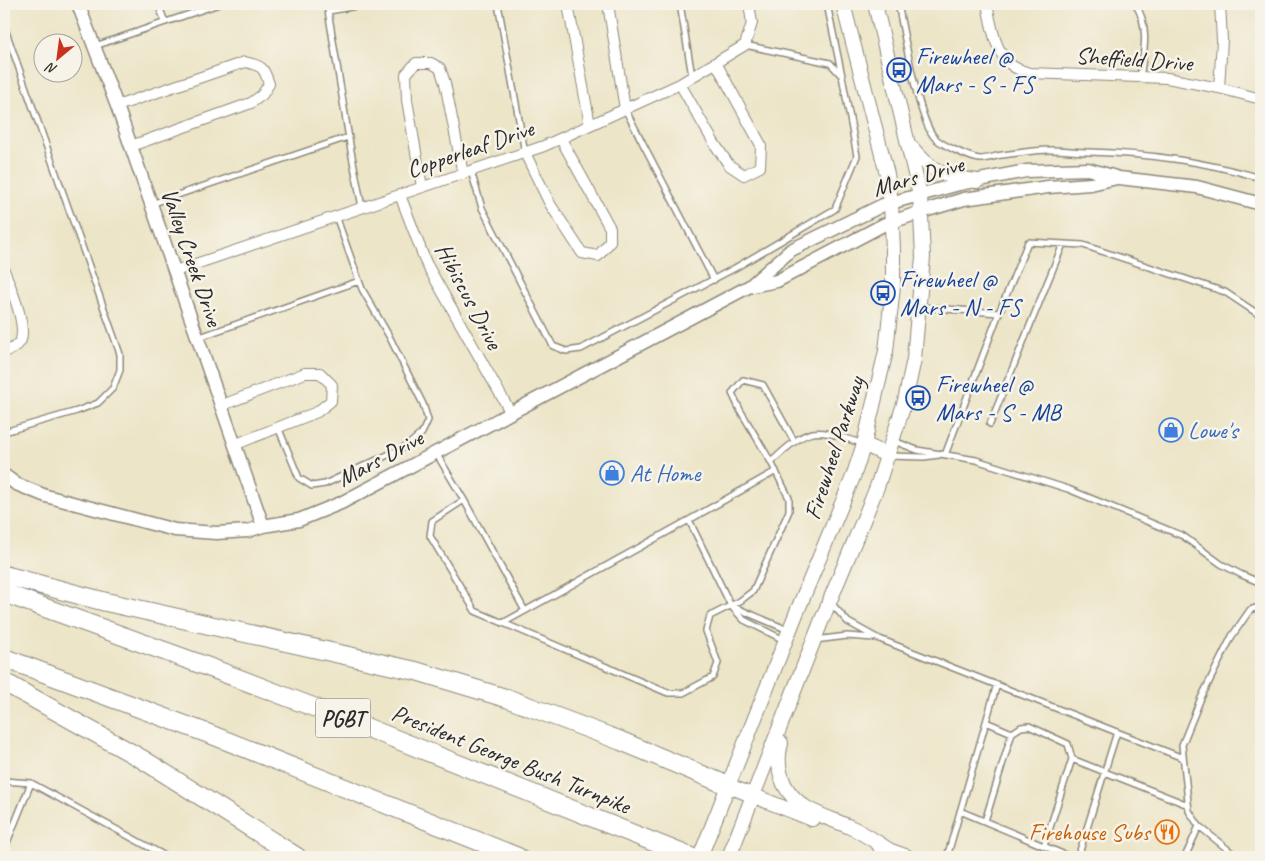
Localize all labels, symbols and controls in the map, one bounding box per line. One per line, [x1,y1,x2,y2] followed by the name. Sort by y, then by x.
[32,32,82,82] north arrow
[1075,40,1196,78] street label: Sheffield Drive
[916,41,1037,99] place label: Firewheel @ Mars - S - FS
[886,57,912,83] bus stop icon: Firewheel @ Mars - S - FS
[42,58,60,78] text: N
[403,113,539,185] street label: Copperleaf Drive
[869,148,969,203] street label: Mars Drive
[154,184,230,332] street label: Valley Creek Drive
[429,238,510,356] street label: Hibiscus Drive
[900,264,1024,322] place label: Firewheel @ Mars - N - FS
[870,280,896,306] bus stop icon: Firewheel @ Mars - N - FS
[936,369,1062,427] place label: Firewheel @ Mars - S - MB
[797,371,872,523] street label: Firewheel Parkway
[905,385,931,411] bus stop icon: Firewheel @ Mars - S - MB
[1188,415,1240,445] place label: Lowe's
[1158,417,1184,443] shop icon: Lowe's
[332,422,430,493] street label: Mars Drive
[630,458,702,488] place label: At Home
[599,460,625,486] shop icon: At Home
[387,697,637,821] street label: President George Bush Turnpike
[316,698,370,738] road number: PGBT
[1029,817,1152,847] place label: Firehouse Subs
[1154,819,1180,845] restaurant icon: Firehouse Subs

